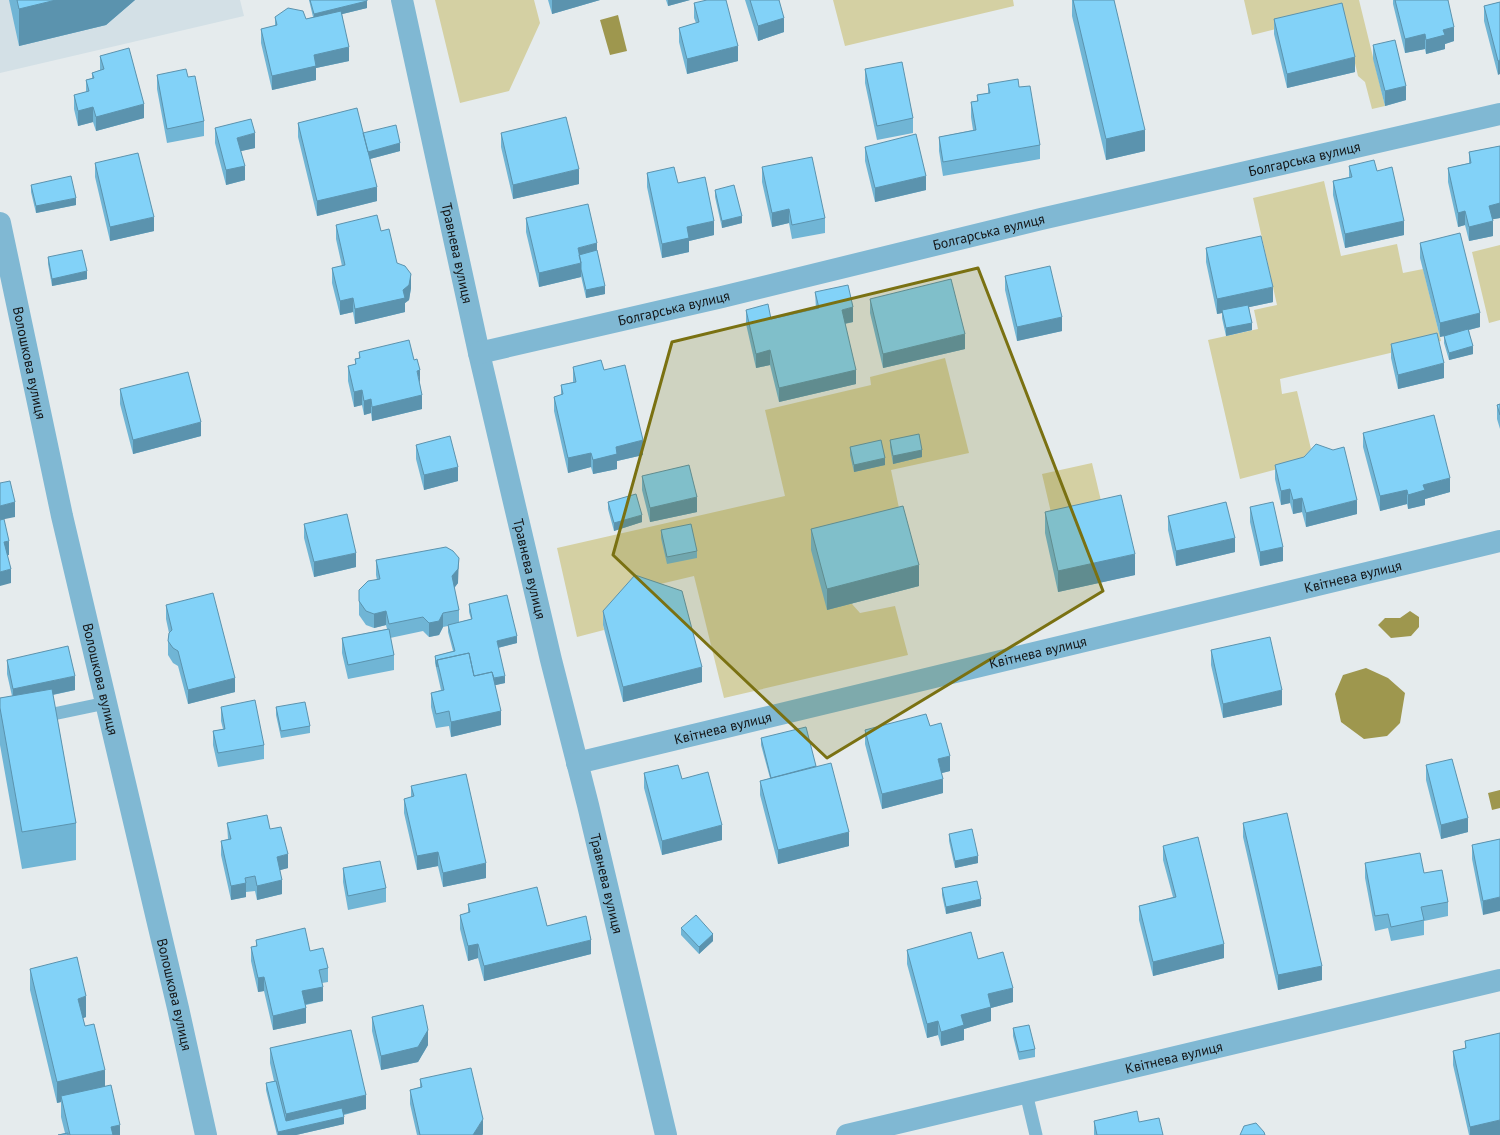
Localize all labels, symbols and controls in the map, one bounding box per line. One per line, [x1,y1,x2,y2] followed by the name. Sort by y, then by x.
[1247,137,1362,180] street label: Болгарська вулиця
[437,201,477,305] street label: Травнева вулиця
[931,209,1046,254] street label: Болгарська вулиця
[616,286,732,330] street label: Болгарська вулиця
[9,305,50,421] street label: Волошкова вулиця
[509,517,550,621] street label: Травнева вулиця
[1302,556,1403,597] street label: Квітнева вулиця
[79,621,122,737] street label: Волошкова вулиця
[987,632,1088,673] street label: Квітнева вулиця
[672,708,773,748] street label: Квітнева вулиця
[586,832,627,936] street label: Травнева вулиця
[153,937,196,1052] street label: Волошкова вулиця
[1123,1037,1224,1078] street label: Квітнева вулиця

